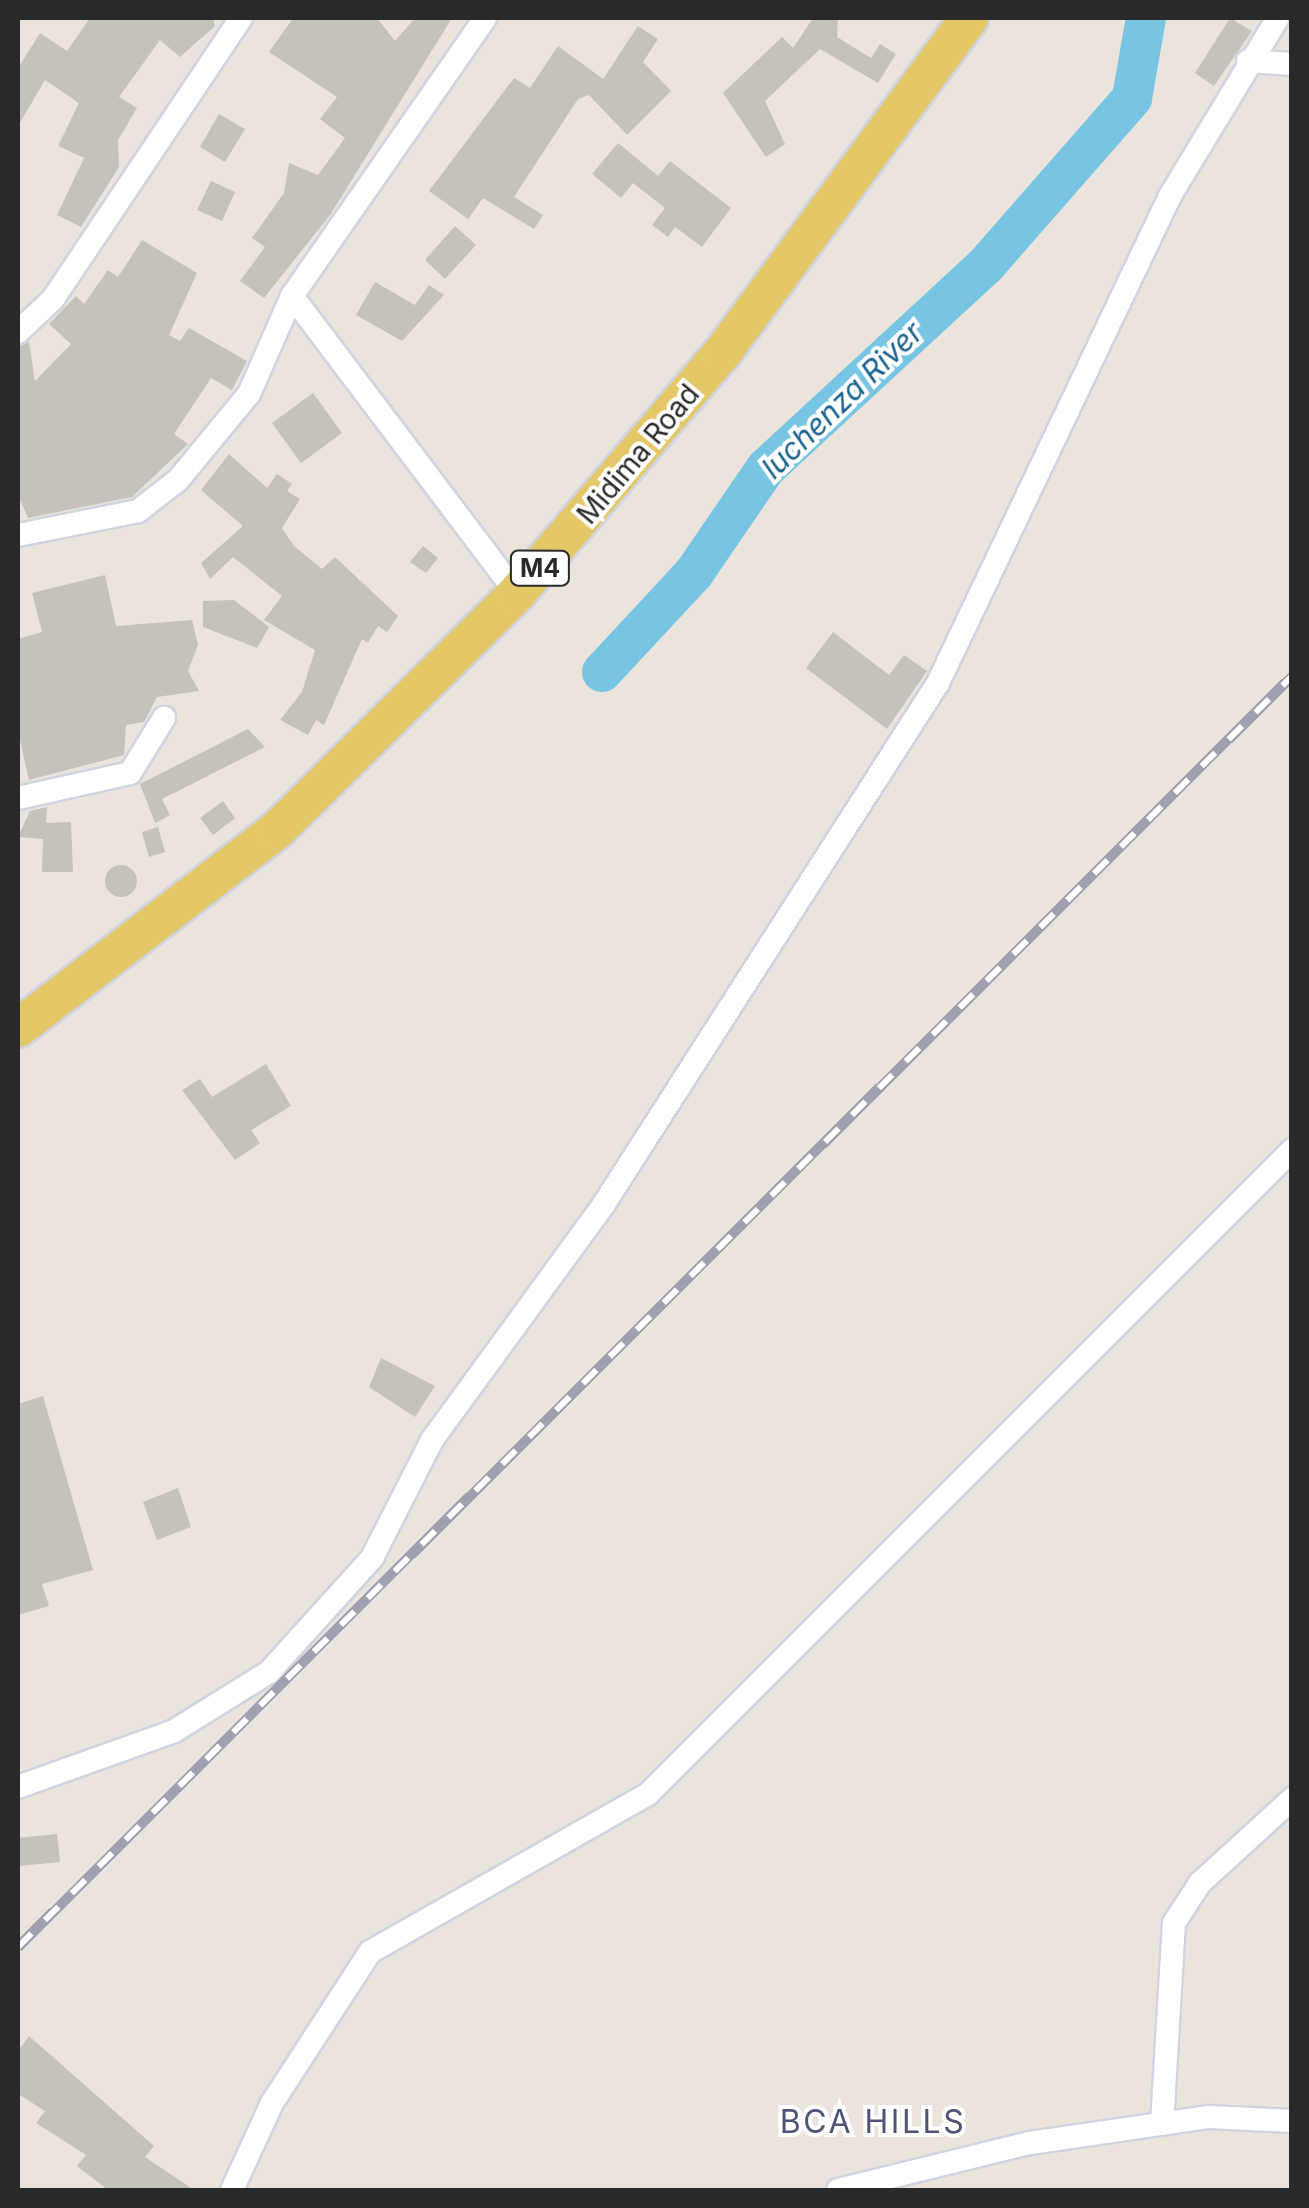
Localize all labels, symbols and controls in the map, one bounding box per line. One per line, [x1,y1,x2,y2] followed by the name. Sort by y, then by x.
[754,314,930,486] water label: luchenza River
[570,377,706,531] street label: Midima Road
[508,548,572,588] road number: M4
[780,2103,966,2141] district label: BCA HILLS

